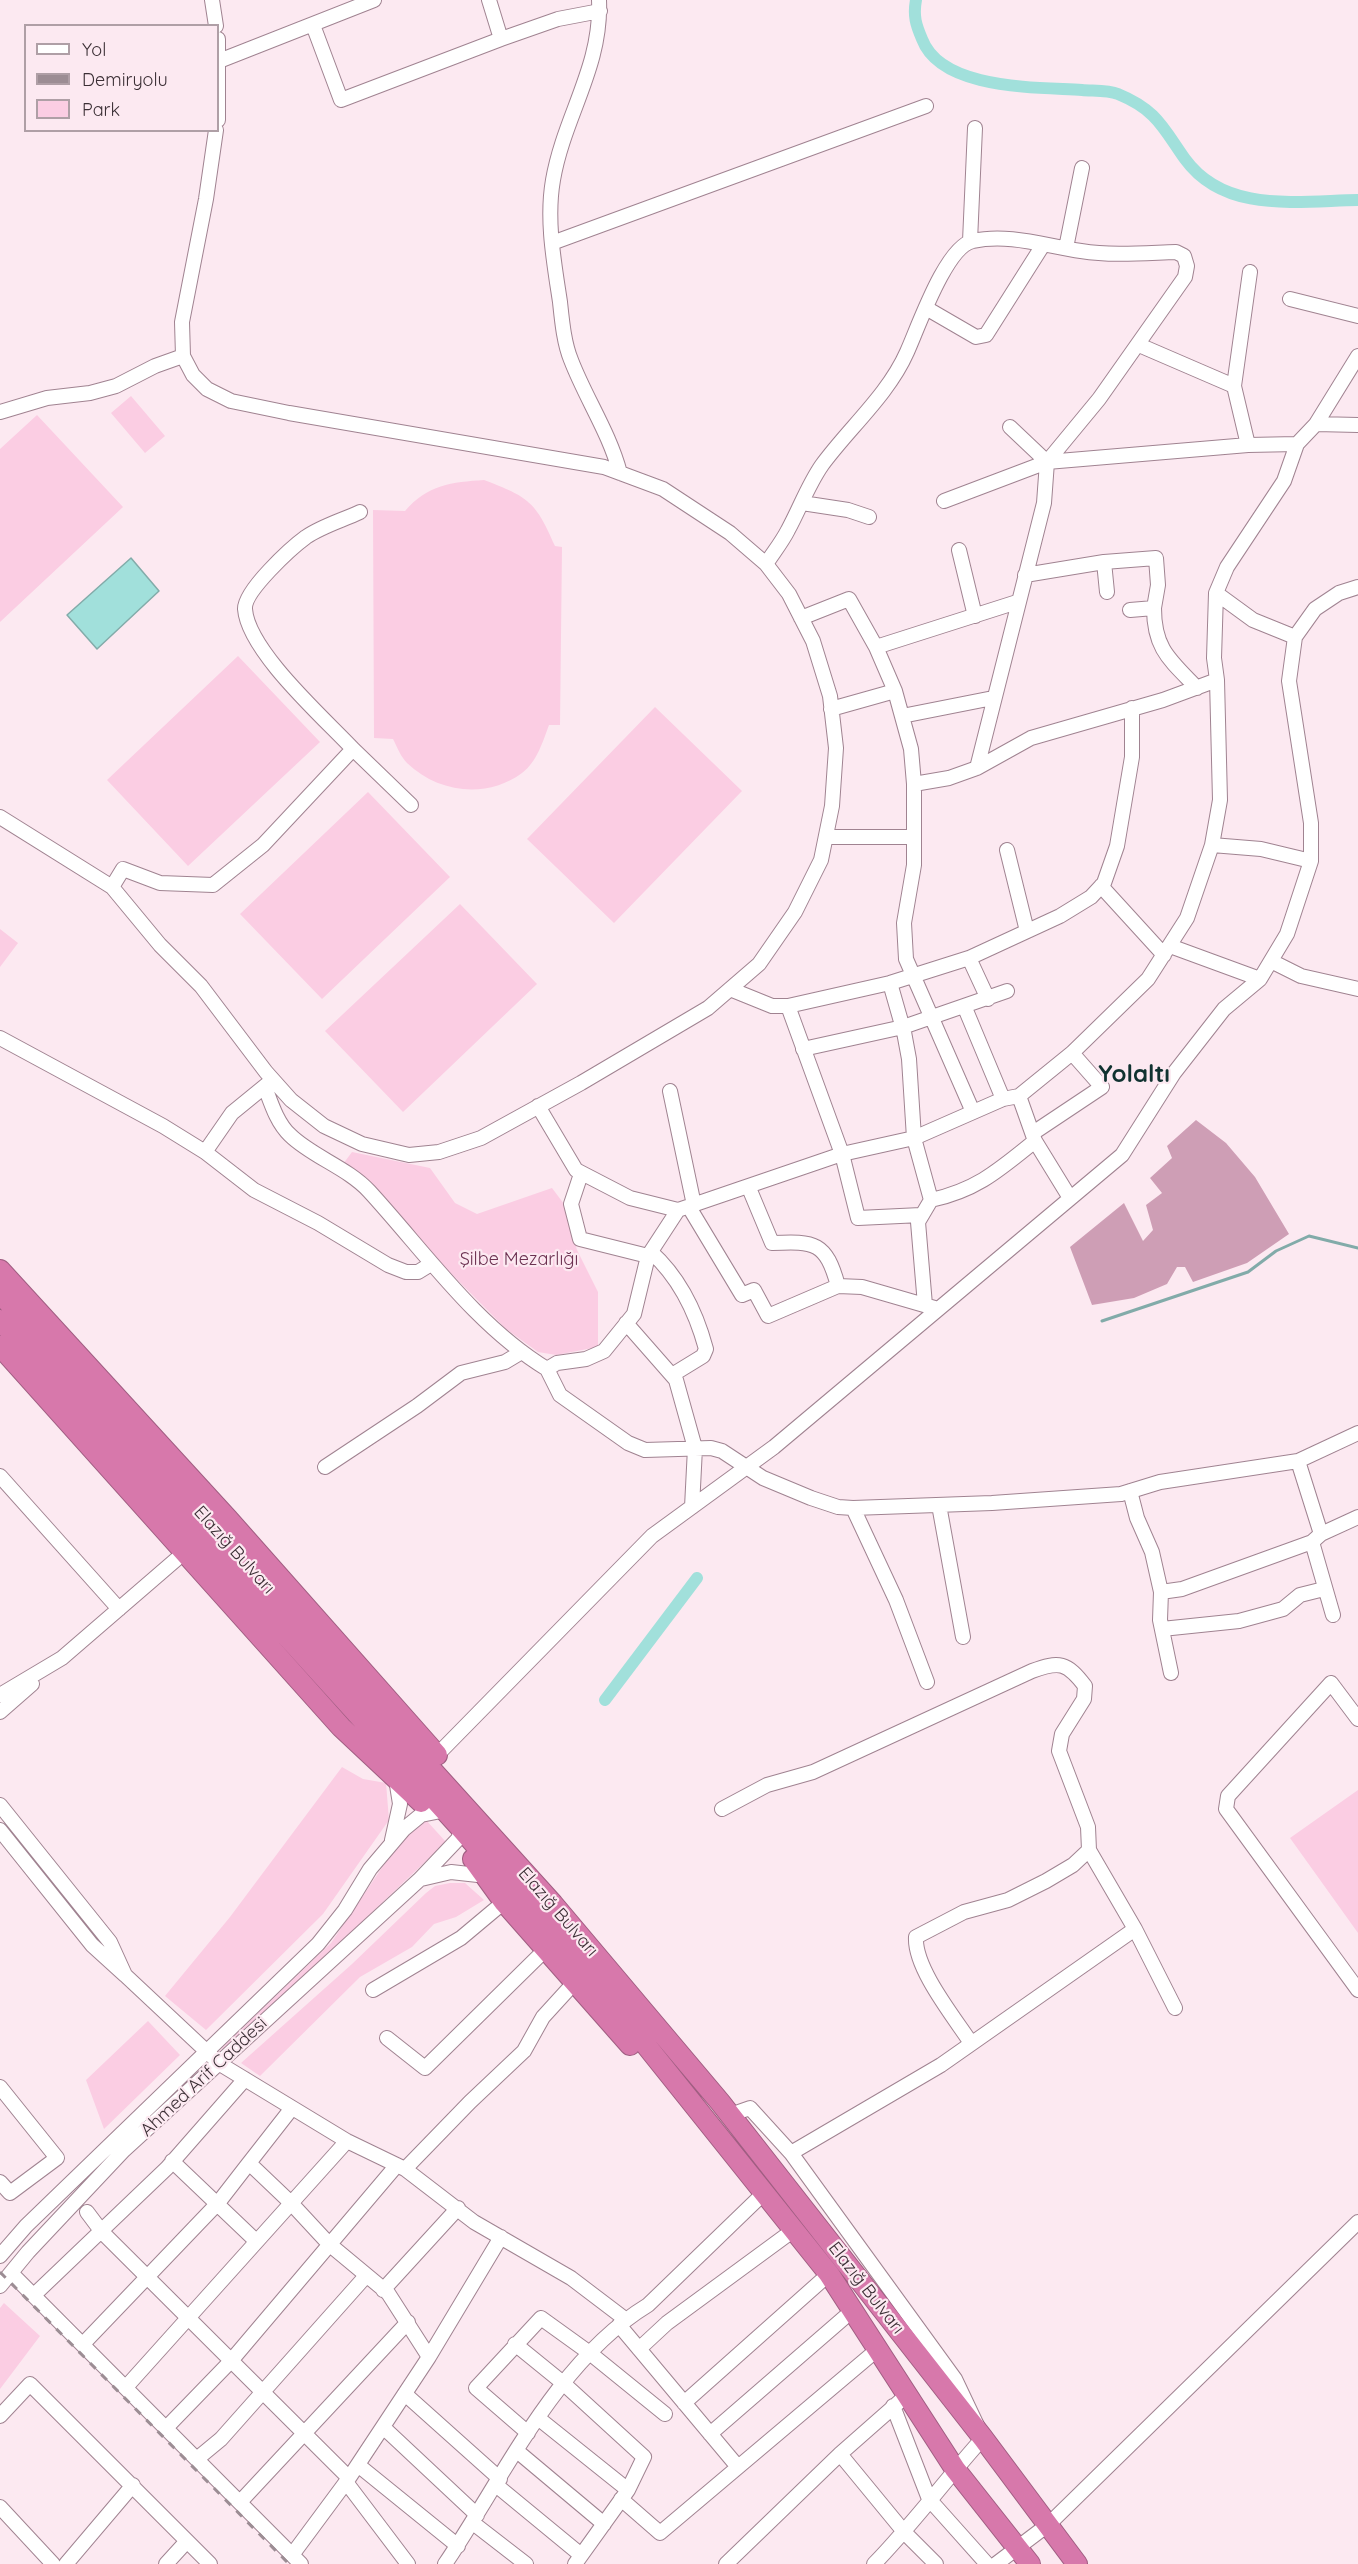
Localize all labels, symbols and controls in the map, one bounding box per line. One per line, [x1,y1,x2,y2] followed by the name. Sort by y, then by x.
[24,24,219,132] legend
[82,38,106,61] text: Yol
[82,68,168,91] text: Demiryolu
[82,98,120,121] text: Park
[1098,1061,1170,1089] district label: Yolaltı
[460,1249,578,1271] park label: Şilbe Mezarlığı
[189,1502,279,1598] street label: Elazığ Bulvarı
[514,1863,602,1961] street label: Elazığ Bulvarı
[136,2013,272,2141] street label: Ahmed Arif Caddesi
[823,2238,909,2338] street label: Elazığ Bulvarı

